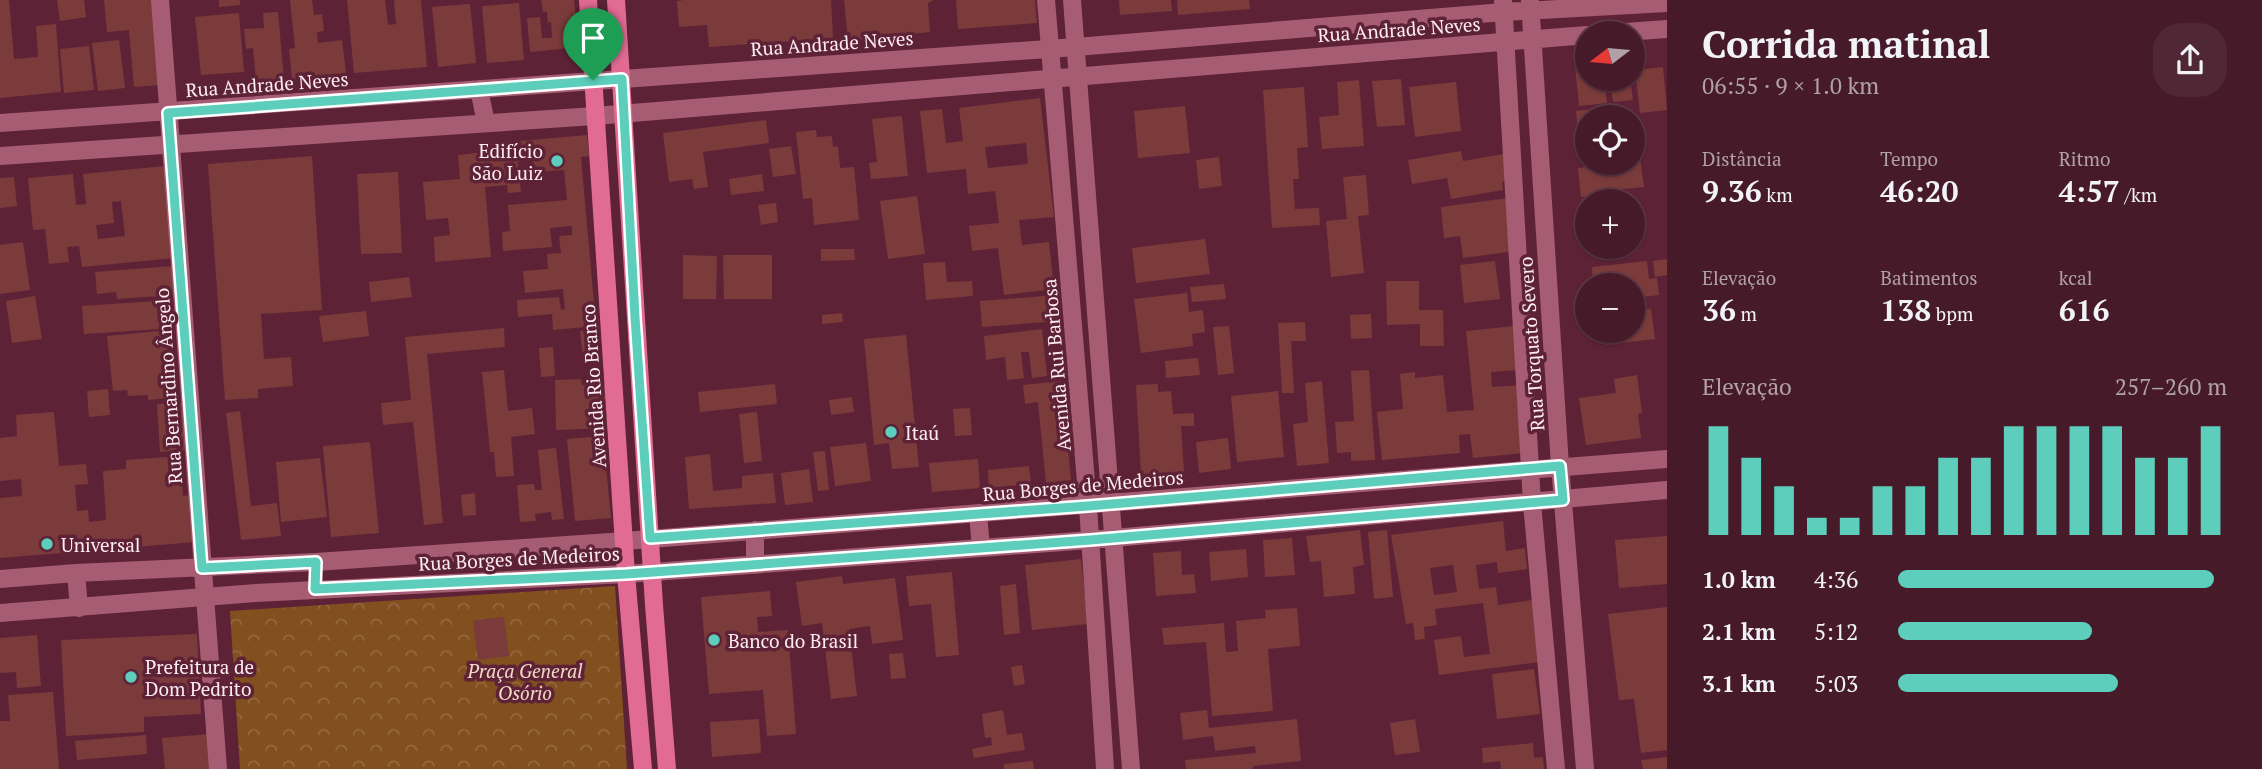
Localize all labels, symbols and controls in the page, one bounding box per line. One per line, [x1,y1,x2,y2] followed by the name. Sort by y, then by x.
[563,8,623,80] pin
[1317,11,1481,47] street label: Rua Andrade Neves
[574,19,612,57] icon: arrive
[1702,19,1990,69] text: Corrida matinal
[1575,21,1645,91] north arrow
[1575,21,1645,343] map controls
[2153,23,2227,97] button: share
[750,25,914,61] street label: Rua Andrade Neves
[185,66,349,102] street label: Rua Andrade Neves
[1702,70,1879,101] text: 06:55 · 9 × 1.0 km
[1575,105,1645,175] button: locate
[472,138,543,185] place label: Edifício São Luiz
[1702,146,1782,171] text: Distância
[1880,146,1938,171] text: Tempo
[2059,146,2110,171] text: Ritmo
[549,153,565,169] marker: Edifício São Luiz
[1702,171,1762,211] text: 9.36
[1880,171,1958,211] text: 46:20
[2059,171,2120,211] text: 4:57
[1762,182,1793,207] text: km
[2120,182,2157,207] text: /km
[1575,189,1645,259] button: +
[1512,256,1550,432] street label: Rua Torquato Severo
[1702,265,1776,290] text: Elevação
[1880,265,1977,290] text: Batimentos
[2059,265,2092,290] text: kcal
[1575,273,1645,343] button: −
[1036,277,1076,452] street label: Avenida Rui Barbosa
[149,287,187,485] street label: Rua Bernardino Ângelo
[1702,290,1736,330] text: 36
[1880,290,1931,330] text: 138
[2059,290,2110,330] text: 616
[1736,301,1757,326] text: m
[1931,301,1973,326] text: bpm
[575,303,611,469] street label: Avenida Rio Branco
[1702,371,1792,402] text: Elevação
[2115,371,2227,402] text: 257–260 m
[905,420,939,445] place label: Itaú
[883,424,899,440] marker: Itaú
[981,464,1185,506] street label: Rua Borges de Medeiros
[61,532,140,557] place label: Universal
[39,536,55,552] marker: Universal
[418,540,620,576] street label: Rua Borges de Medeiros
[1702,564,1776,595] text: 1.0 km
[1814,564,1858,595] text: 4:36
[1702,616,1776,647] text: 2.1 km
[1814,616,1858,647] text: 5:12
[728,628,858,653] place label: Banco do Brasil
[706,632,722,648] marker: Banco do Brasil
[145,654,254,701] place label: Prefeitura de Dom Pedrito
[467,658,583,705] park label: Praça General Osório
[1702,668,1776,699] text: 3.1 km
[1814,668,1858,699] text: 5:03
[123,669,139,685] marker: Prefeitura de Dom Pedrito

